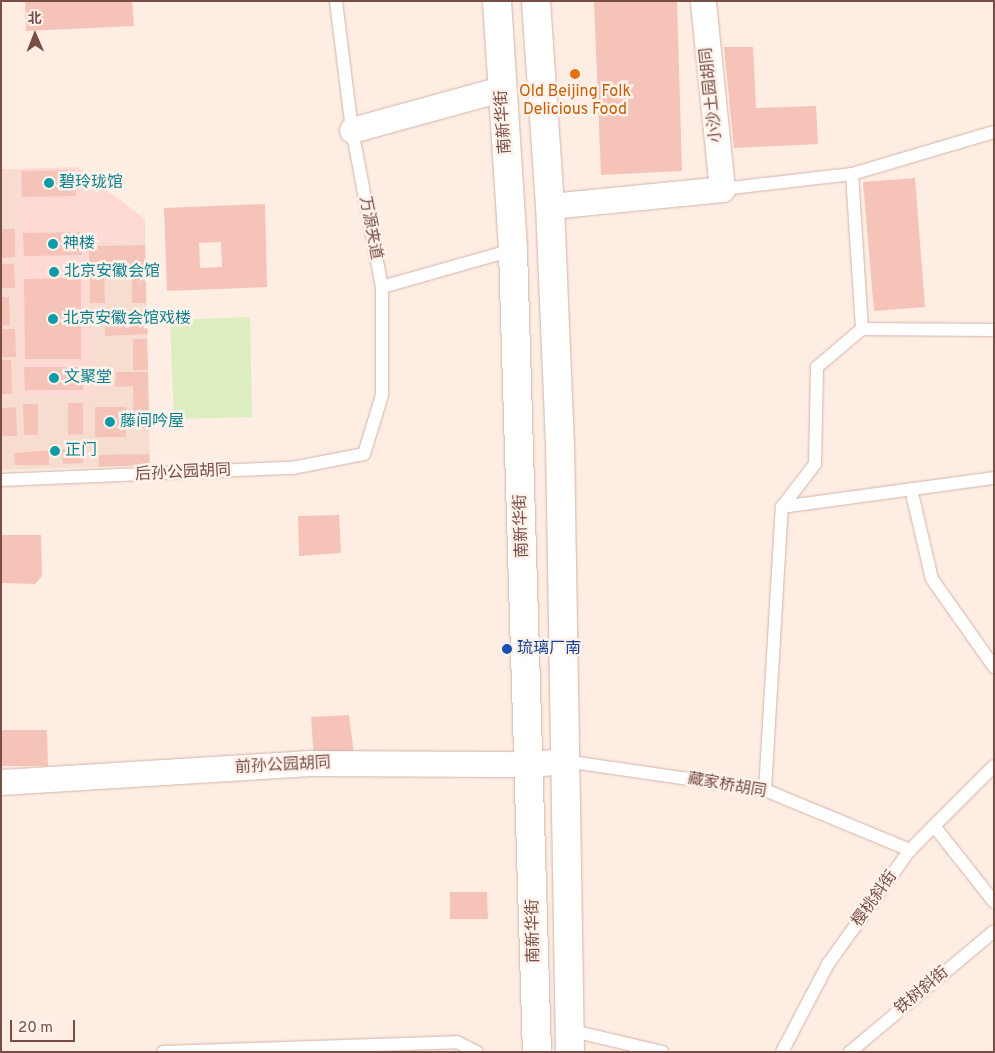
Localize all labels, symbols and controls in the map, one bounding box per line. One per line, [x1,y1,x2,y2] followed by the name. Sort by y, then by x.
[10,10,60,60] north arrow
[28,11,42,28] text: 北
[697,46,727,144] street label: 小沙土园胡同
[569,68,581,80] marker: Old Beijing Folk Delicious Food
[519,82,631,120] place label: Old Beijing Folk Delicious Food
[492,89,516,155] street label: 南新华街
[59,173,123,193] place label: 碧玲珑馆
[43,177,55,189] marker: 碧玲珑馆
[354,195,386,261] street label: 万源夹道
[63,234,95,254] place label: 神楼
[47,238,59,250] marker: 神楼
[64,262,160,282] place label: 北京安徽会馆
[48,266,60,278] marker: 北京安徽会馆
[63,309,191,329] place label: 北京安徽会馆戏楼
[47,313,59,325] marker: 北京安徽会馆戏楼
[64,368,112,388] place label: 文聚堂
[48,372,60,384] marker: 文聚堂
[120,412,184,432] place label: 藤间吟屋
[104,416,116,428] marker: 藤间吟屋
[65,441,97,461] place label: 正门
[49,445,61,457] marker: 正门
[135,461,231,485] street label: 后孙公园胡同
[511,494,533,558] street label: 南新华街
[517,639,581,659] place label: 琉璃厂南
[501,643,513,655] marker: 琉璃厂南
[235,754,331,778] street label: 前孙公园胡同
[686,770,768,802] street label: 藏家桥胡同
[848,867,902,931] street label: 樱桃斜街
[524,899,544,963] street label: 南新华街
[891,963,953,1019] street label: 铁树斜街
[12,1010,78,1042] scale bar
[18,1019,53,1038] text: 20 m

